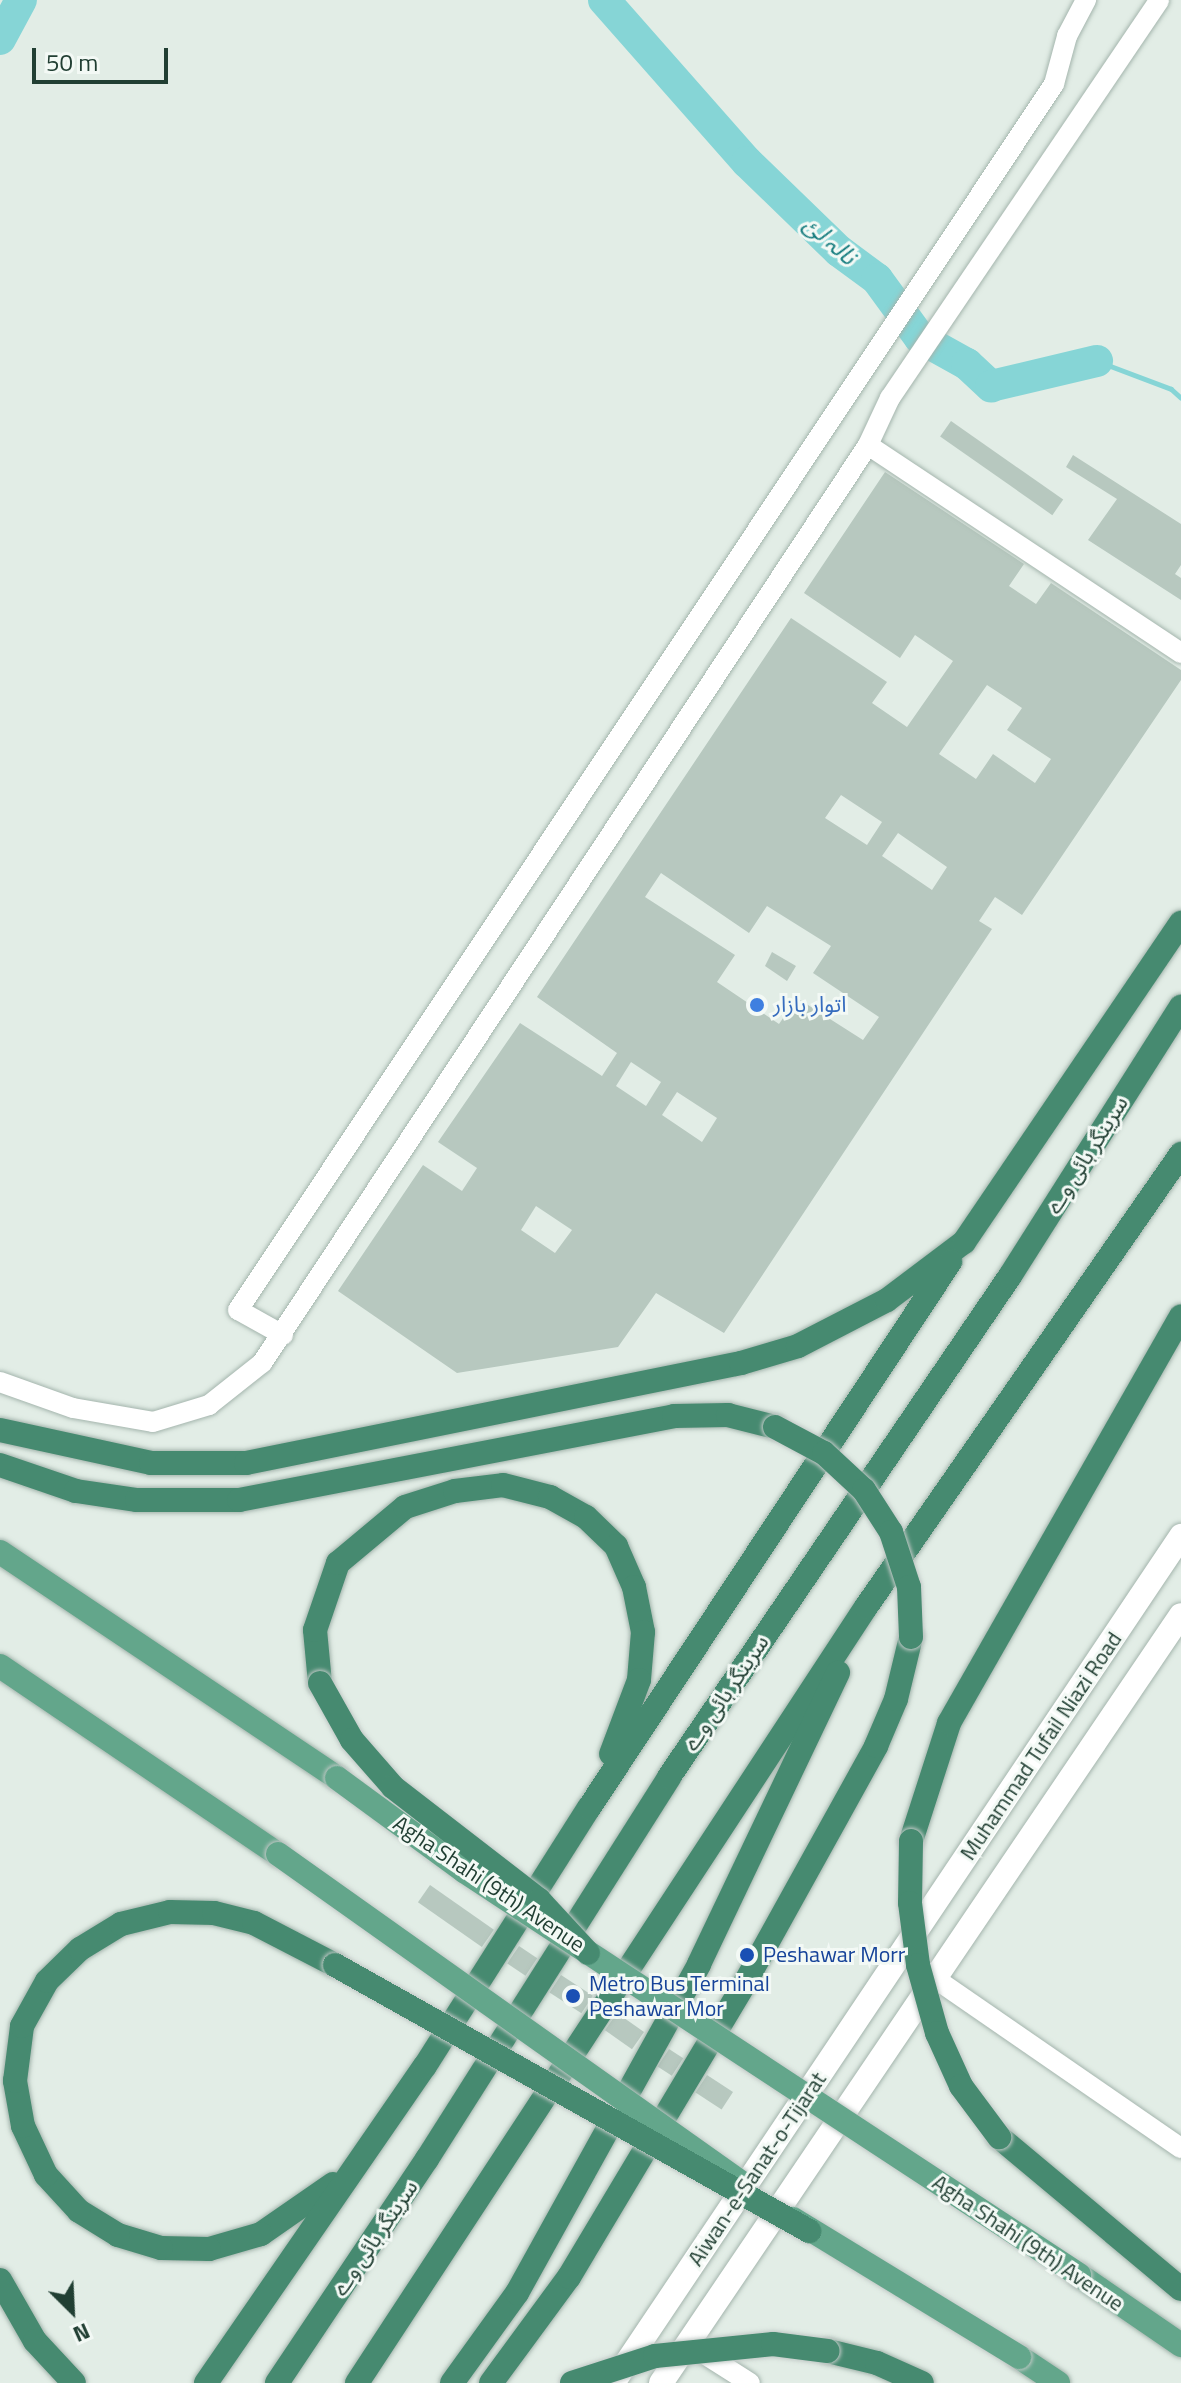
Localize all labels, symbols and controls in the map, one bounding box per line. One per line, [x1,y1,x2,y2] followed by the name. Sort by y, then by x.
[36,32,172,82] scale bar
[46,44,98,80] text: 50 m
[798,209,862,271] water label: نالہ لئ
[773,992,847,1018] place label: اتوار بازار
[748,996,766,1014] marker: اتوار بازار
[1040,1091,1134,1219] street label: سرینگر ہائی وے
[955,1627,1127,1865] street label: Muhammad Tufail Niazi Road
[678,1630,774,1756] street label: سرینگر ہائی وے
[388,1810,590,1958] street label: Agha Shahi (9th) Avenue
[763,1942,905,1968] place label: Peshawar Morr
[738,1946,756,1964] marker: Peshawar Morr
[589,1970,770,2022] place label: Metro Bus Terminal Peshawar Mor
[564,1987,582,2005] marker: Metro Bus Terminal Peshawar Mor
[682,2067,832,2271] street label: Aiwan-e-Sanat-o-Tijarat
[927,2169,1129,2317] street label: Agha Shahi (9th) Avenue
[327,2175,423,2301] street label: سرینگر ہائی وے
[32,2271,112,2351] north arrow
[68,2314,96,2352] text: N

